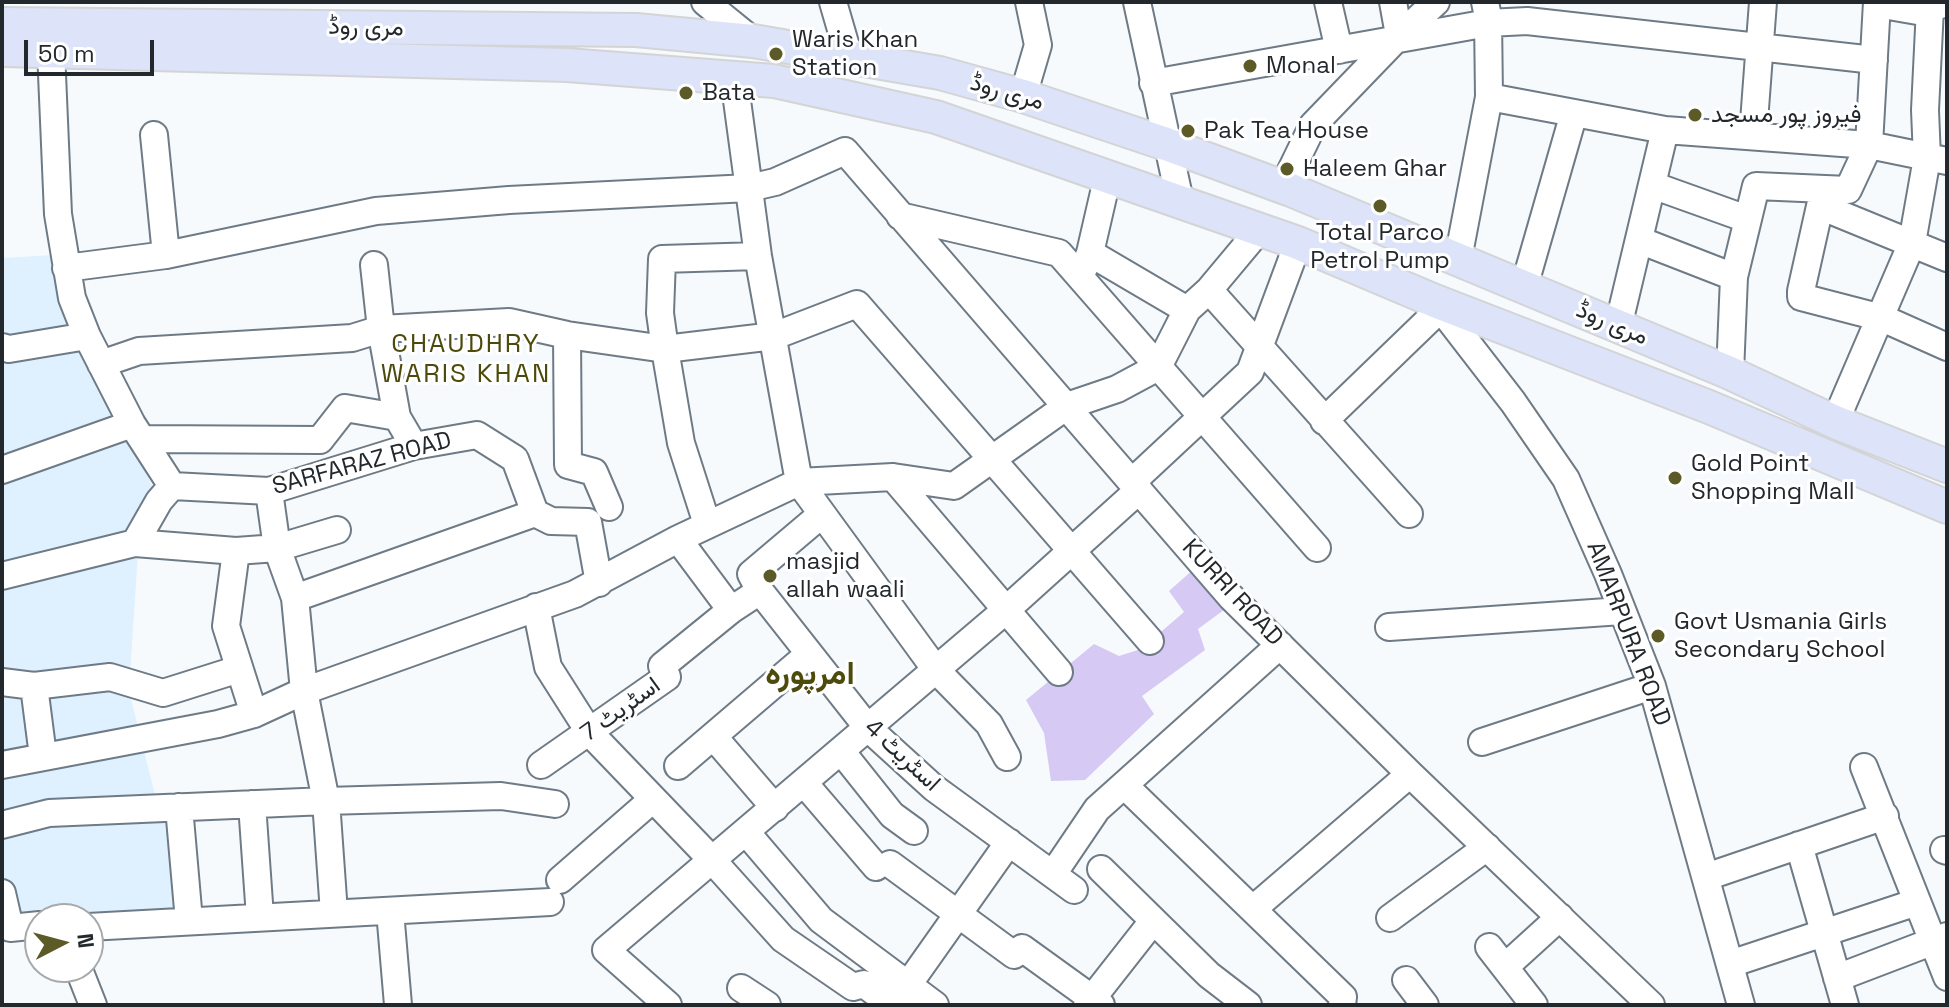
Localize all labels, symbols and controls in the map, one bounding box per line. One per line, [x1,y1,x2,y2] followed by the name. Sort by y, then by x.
[328,13,404,43] street label: مری روڈ
[28,24,158,74] scale bar
[792,26,918,82] place label: Waris Khan Station
[38,38,95,69] text: 50 m
[767,45,785,63] marker: Waris Khan Station
[1266,52,1336,80] place label: Monal
[1241,57,1259,75] marker: Monal
[967,69,1047,117] street label: مری روڈ
[702,79,756,107] place label: Bata
[677,84,695,102] marker: Bata
[1711,101,1861,129] place label: فیروز پور مسجد
[1686,106,1704,124] marker: فیروز پور مسجد
[1204,117,1369,145] place label: Pak Tea House
[1179,122,1197,140] marker: Pak Tea House
[1303,155,1447,183] place label: Haleem Ghar
[1278,160,1296,178] marker: Haleem Ghar
[1371,197,1389,215] marker: Total Parco Petrol Pump
[1310,219,1450,275] place label: Total Parco Petrol Pump
[1572,296,1652,352] street label: مری روڈ
[381,329,551,390] district label: CHAUDHRY WARIS KHAN
[269,426,455,502] street label: SARFARAZ ROAD
[1691,450,1855,506] place label: Gold Point Shopping Mall
[1666,469,1684,487] marker: Gold Point Shopping Mall
[1175,534,1289,652] street label: KURRI ROAD
[1580,538,1676,730] street label: AMARPURA ROAD
[786,548,905,604] place label: masjid allah waali
[761,567,779,585] marker: masjid allah waali
[1674,608,1887,664] place label: Govt Usmania Girls Secondary School
[1649,627,1667,645] marker: Govt Usmania Girls Secondary School
[765,656,855,694] district label: امرپورہ
[576,672,666,748] street label: اسٹریٹ 7
[858,714,946,798] street label: اسٹریٹ 4
[24,903,104,983] north arrow
[71,932,101,949] text: N

